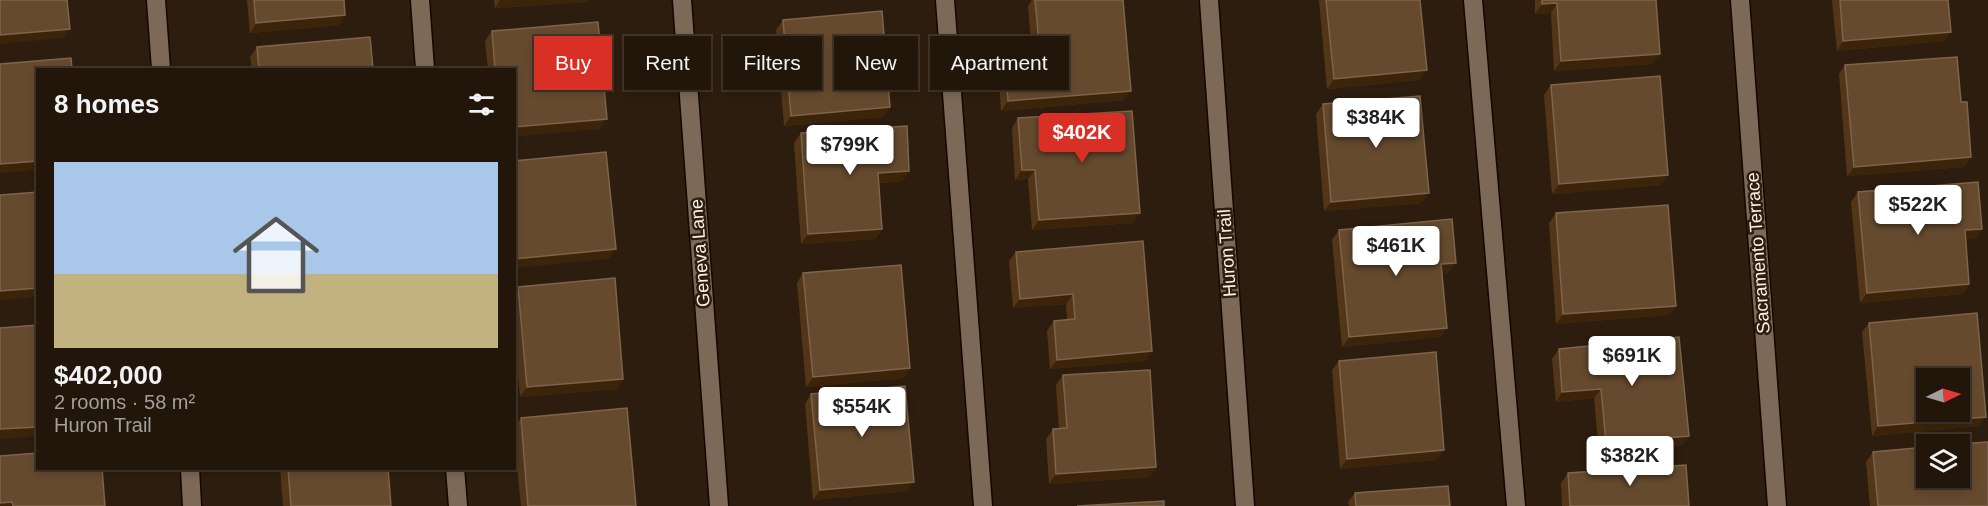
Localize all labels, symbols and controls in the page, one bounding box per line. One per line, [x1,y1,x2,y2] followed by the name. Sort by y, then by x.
[534,36,612,90] chip: Buy
[624,36,711,90] chip: Rent
[723,36,822,90] chip: Filters
[834,36,918,90] chip: New
[930,36,1069,90] chip: Apartment
[465,88,498,121] icon: filters
[54,89,160,119] text: 8 homes
[1334,98,1418,149] pin: $384K
[1347,106,1405,128] text: $384K
[1040,113,1124,164] pin: $402K
[1053,121,1111,143] text: $402K
[808,125,892,176] pin: $799K
[821,133,879,155] text: $799K
[1742,172,1774,334] street label: Sacramento Terrace
[1876,185,1960,236] pin: $522K
[1889,193,1947,215] text: $522K
[686,198,714,308] street label: Geneva Lane
[222,201,330,309] icon: home
[1214,208,1240,298] street label: Huron Trail
[1354,226,1438,277] pin: $461K
[1367,234,1425,256] text: $461K
[1590,336,1674,387] pin: $691K
[1603,344,1661,366] text: $691K
[54,360,162,390] text: $402,000
[1916,368,1970,422] north arrow
[1916,368,1970,488] map controls
[820,387,904,438] pin: $554K
[54,391,195,413] text: 2 rooms · 58 m²
[833,395,891,417] text: $554K
[54,414,152,436] text: Huron Trail
[1916,434,1970,488] button: layers
[1588,436,1672,487] pin: $382K
[1601,444,1659,466] text: $382K

